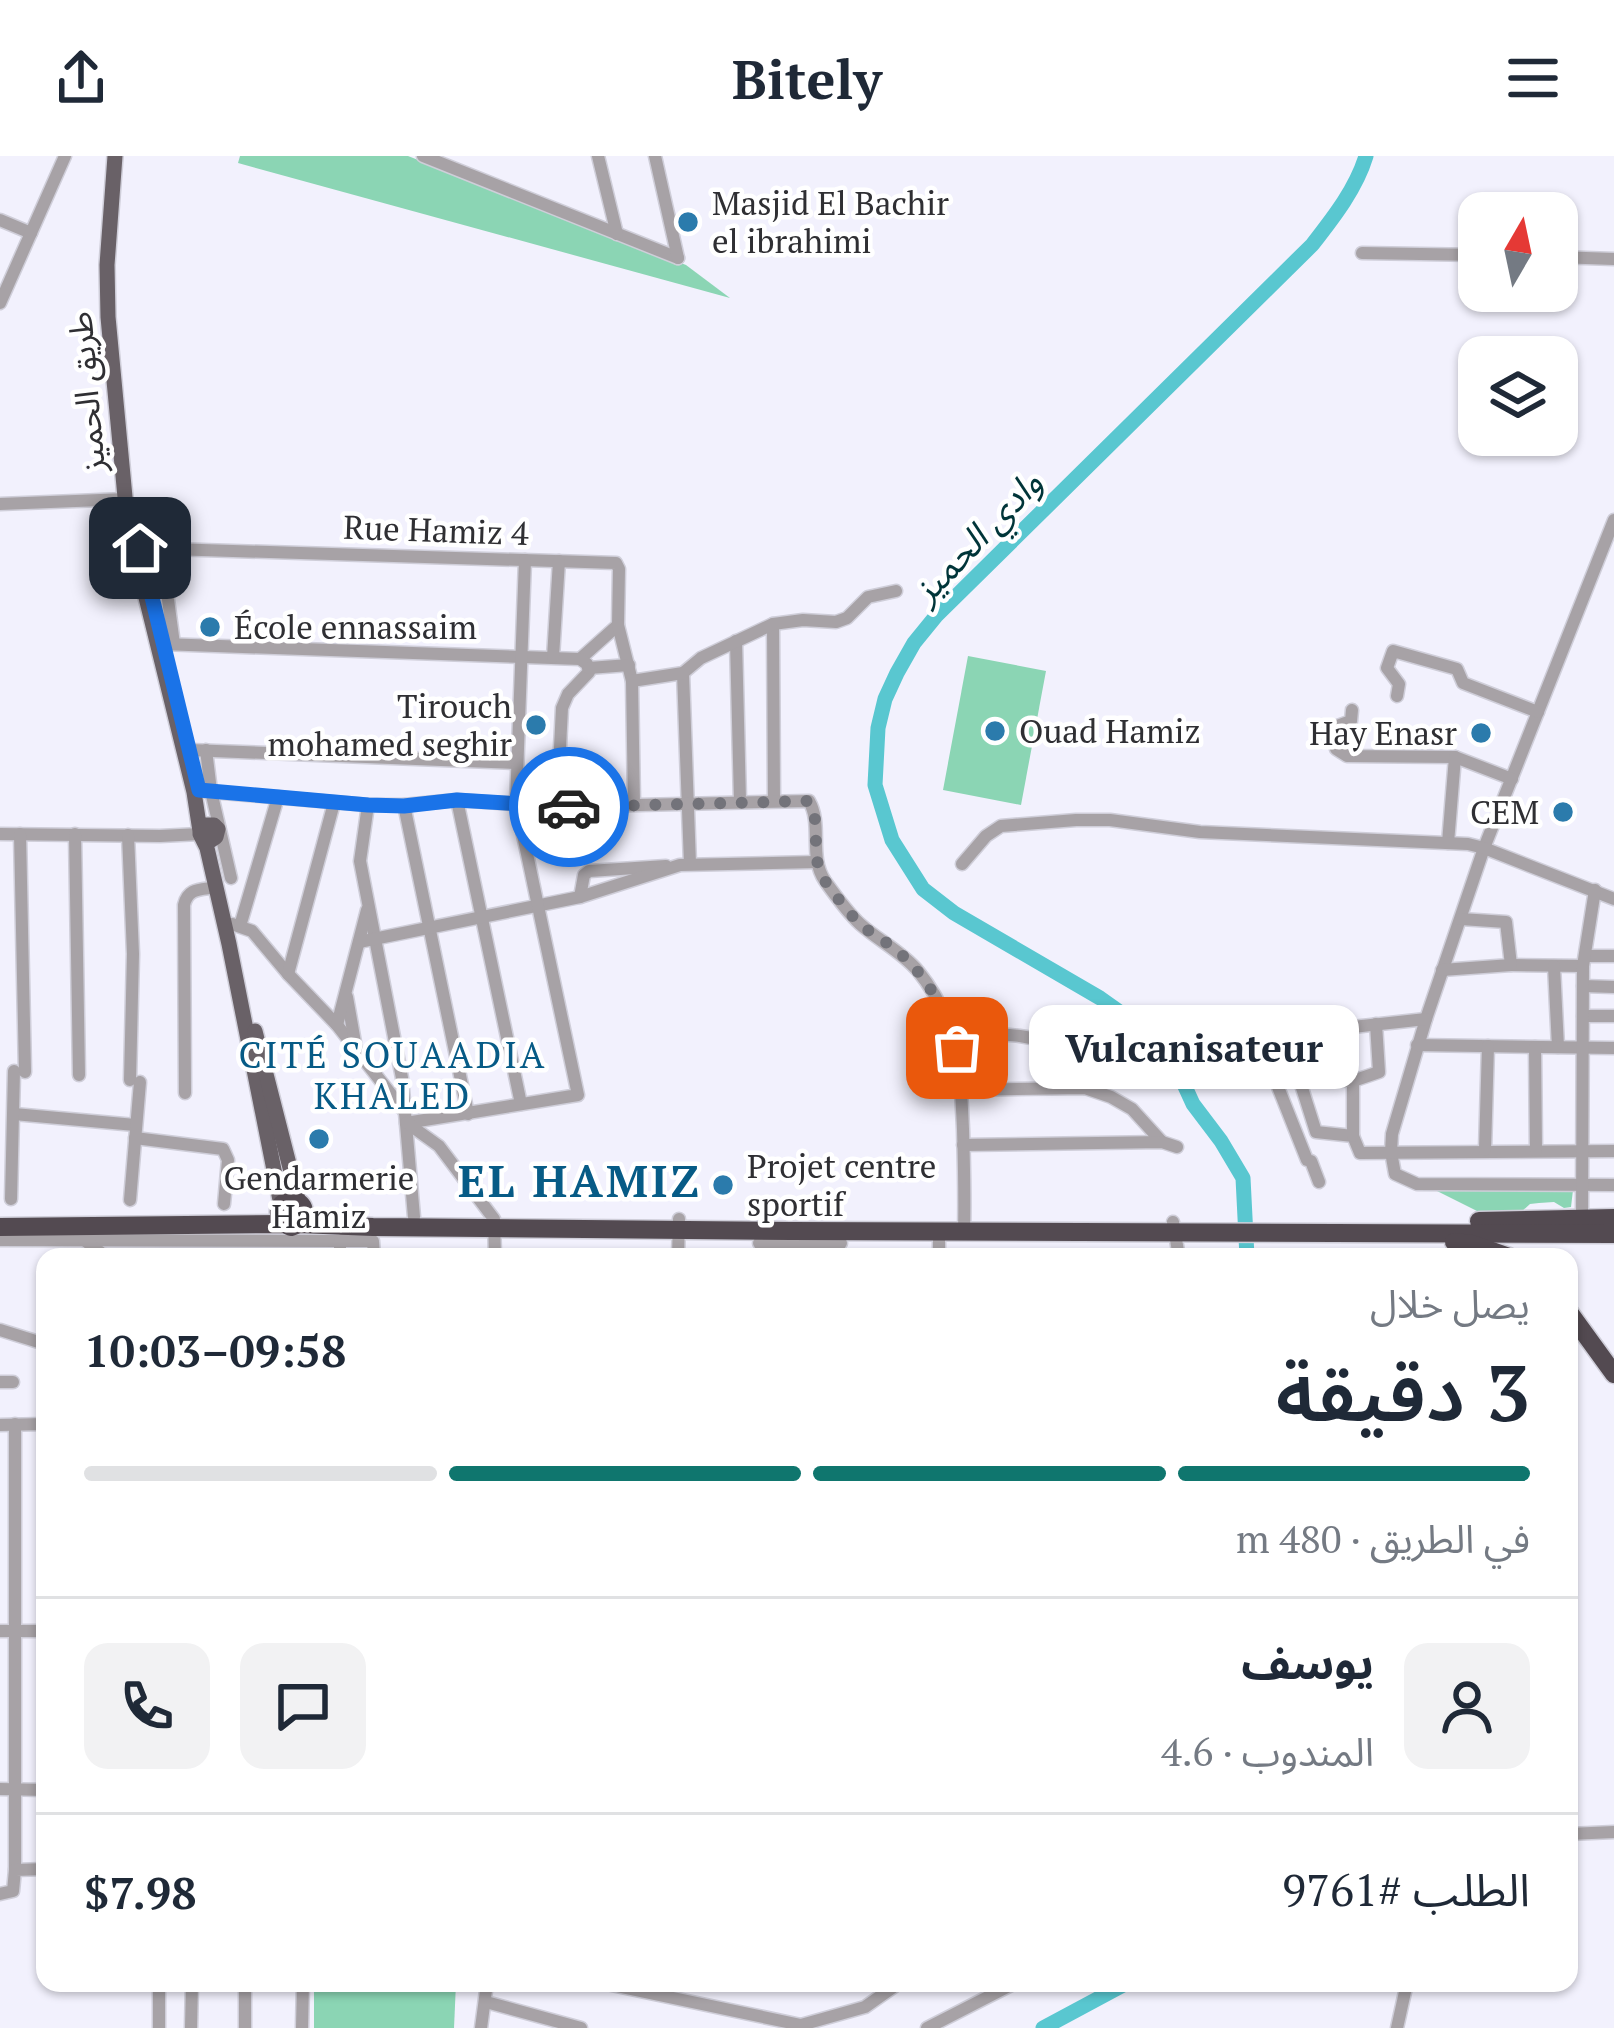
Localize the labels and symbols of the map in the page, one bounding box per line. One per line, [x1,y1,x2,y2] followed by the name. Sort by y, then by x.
[712,181,949,262] place label: Masjid El Bachir el ibrahimi
[1458,192,1578,312] north arrow
[675,209,701,235] marker: Masjid El Bachir el ibrahimi
[57,310,114,475] street label: طريق الحميز
[900,459,1056,618] water label: وادي الحميز
[89,497,191,599] pin
[343,505,530,554] street label: Rue Hamiz 4
[234,605,477,648] place label: École ennassaim
[197,614,223,640] marker: École ennassaim
[268,684,512,765] place label: Tirouch mohamed seghir
[1019,709,1201,752] place label: Ouad Hamiz
[1309,711,1457,754] place label: Hay Enasr
[523,712,549,738] marker: Tirouch mohamed seghir
[982,718,1008,744] marker: Ouad Hamiz
[1468,720,1494,746] marker: Hay Enasr
[509,747,629,867] courier
[1470,790,1539,833] place label: CEM
[1550,799,1576,825] marker: CEM
[906,997,1008,1099] pin
[1029,1006,1359,1090] callout: Vulcanisateur
[239,1031,547,1119] district label: CITÉ SOUAADIA KHALED
[306,1126,332,1152] marker: Gendarmerie Hamiz
[747,1144,936,1225] place label: Projet centre sportif
[458,1150,702,1210] district label: EL HAMIZ
[224,1156,414,1237] place label: Gendarmerie Hamiz
[710,1172,736,1198] marker: Projet centre sportif

